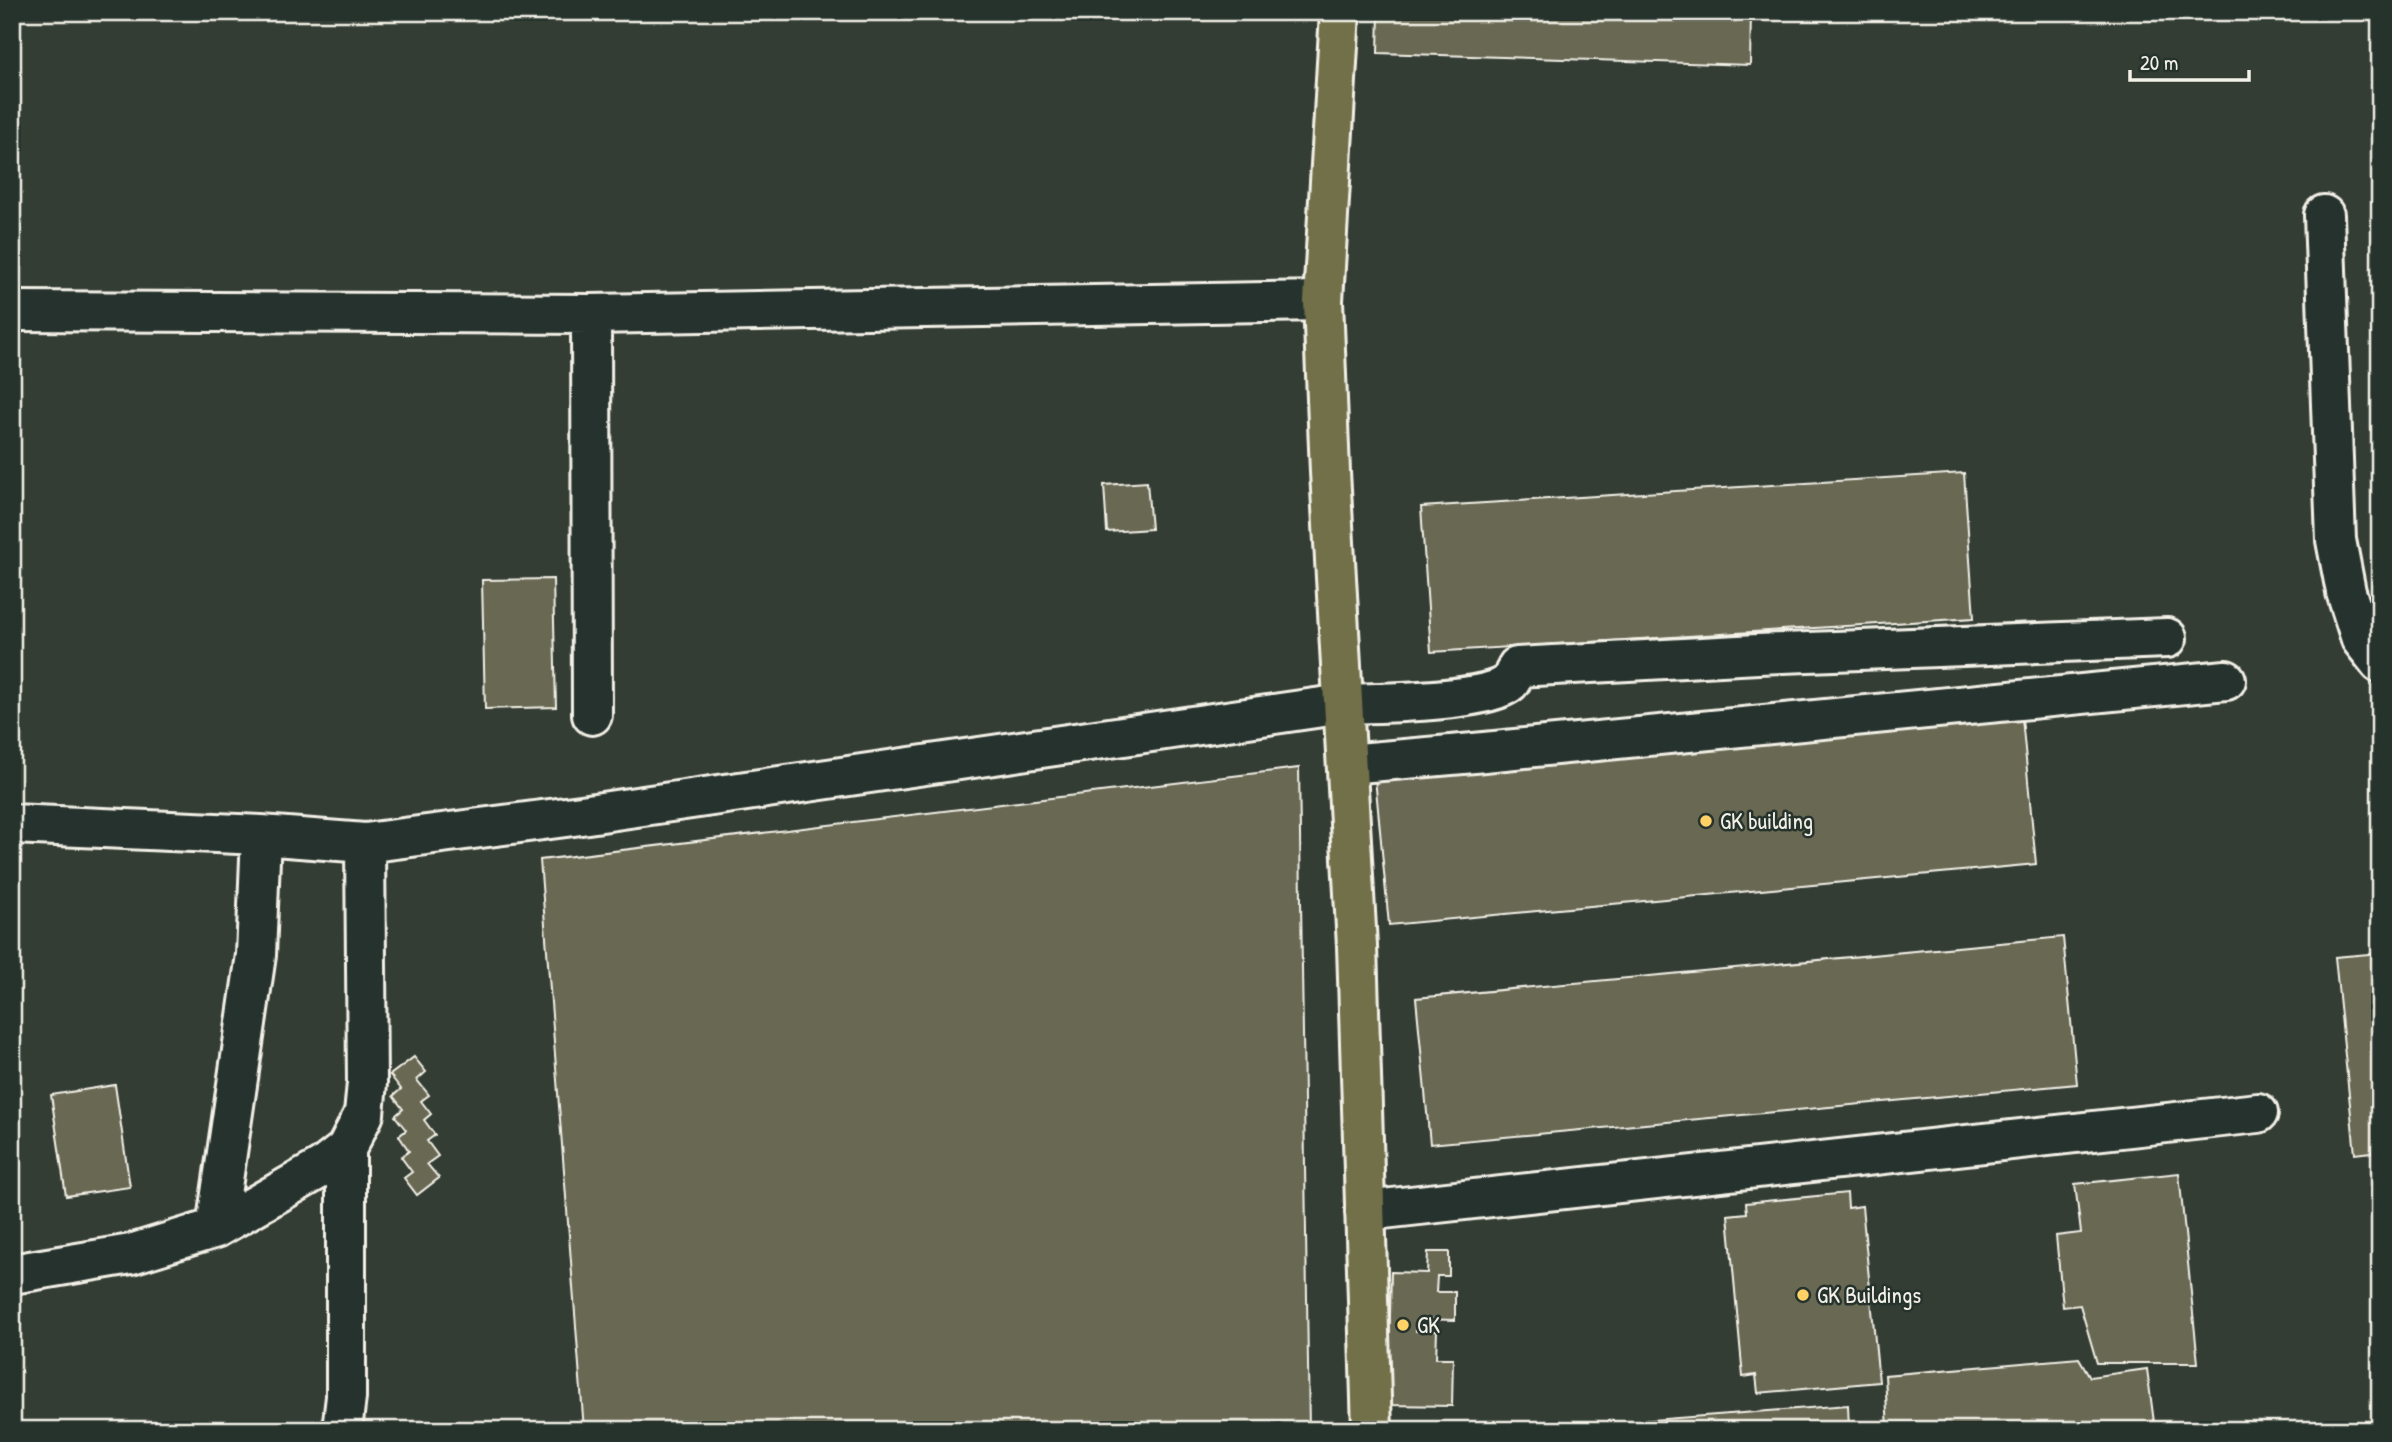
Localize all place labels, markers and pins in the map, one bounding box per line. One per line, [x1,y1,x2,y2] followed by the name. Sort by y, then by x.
[1720,805,1813,836] place label: GK building
[1698,813,1714,829] marker: GK building
[1817,1279,1921,1310] place label: GK Buildings
[1795,1287,1811,1303] marker: GK Buildings
[1417,1309,1440,1340] place label: GK
[1395,1317,1411,1333] marker: GK

